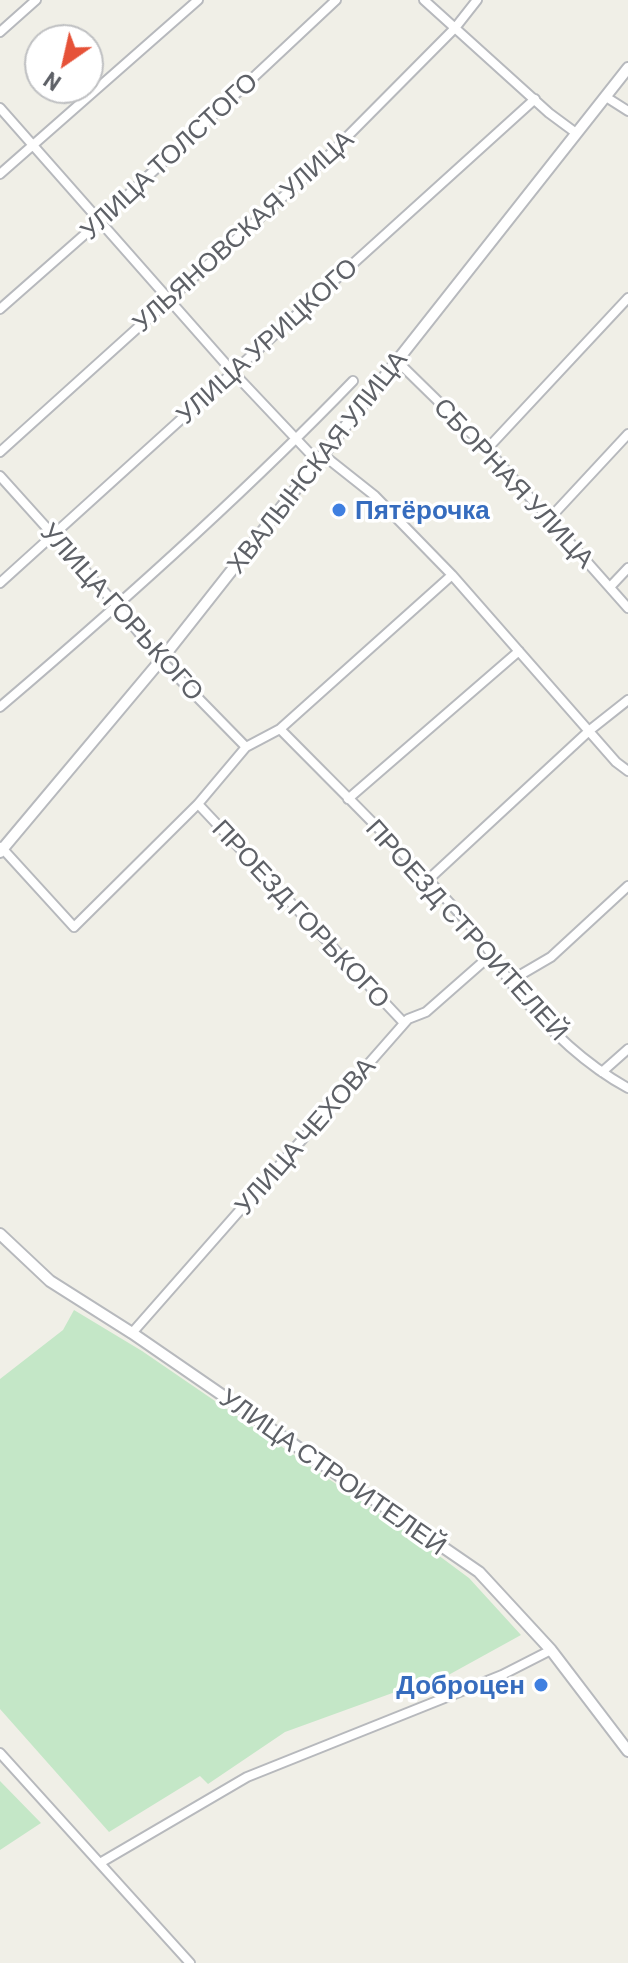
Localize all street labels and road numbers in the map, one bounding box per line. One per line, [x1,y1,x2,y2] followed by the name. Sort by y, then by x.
[74,66,264,246] street label: УЛИЦА ТОЛСТОГО
[126,124,360,338] street label: УЛЬЯНОВСКАЯ УЛИЦА
[170,251,364,431] street label: УЛИЦА УРИЦКОГО
[220,345,414,579] street label: ХВАЛЫНСКАЯ УЛИЦА
[427,391,601,575] street label: СБОРНАЯ УЛИЦА
[34,517,210,707] street label: УЛИЦА ГОРЬКОГО
[206,813,396,1015] street label: ПРОЕЗД ГОРЬКОГО
[359,813,575,1047] street label: ПРОЕЗД СТРОИТЕЛЕЙ
[228,1051,382,1221] street label: УЛИЦА ЧЕХОВА
[214,1382,452,1562] street label: УЛИЦА СТРОИТЕЛЕЙ

